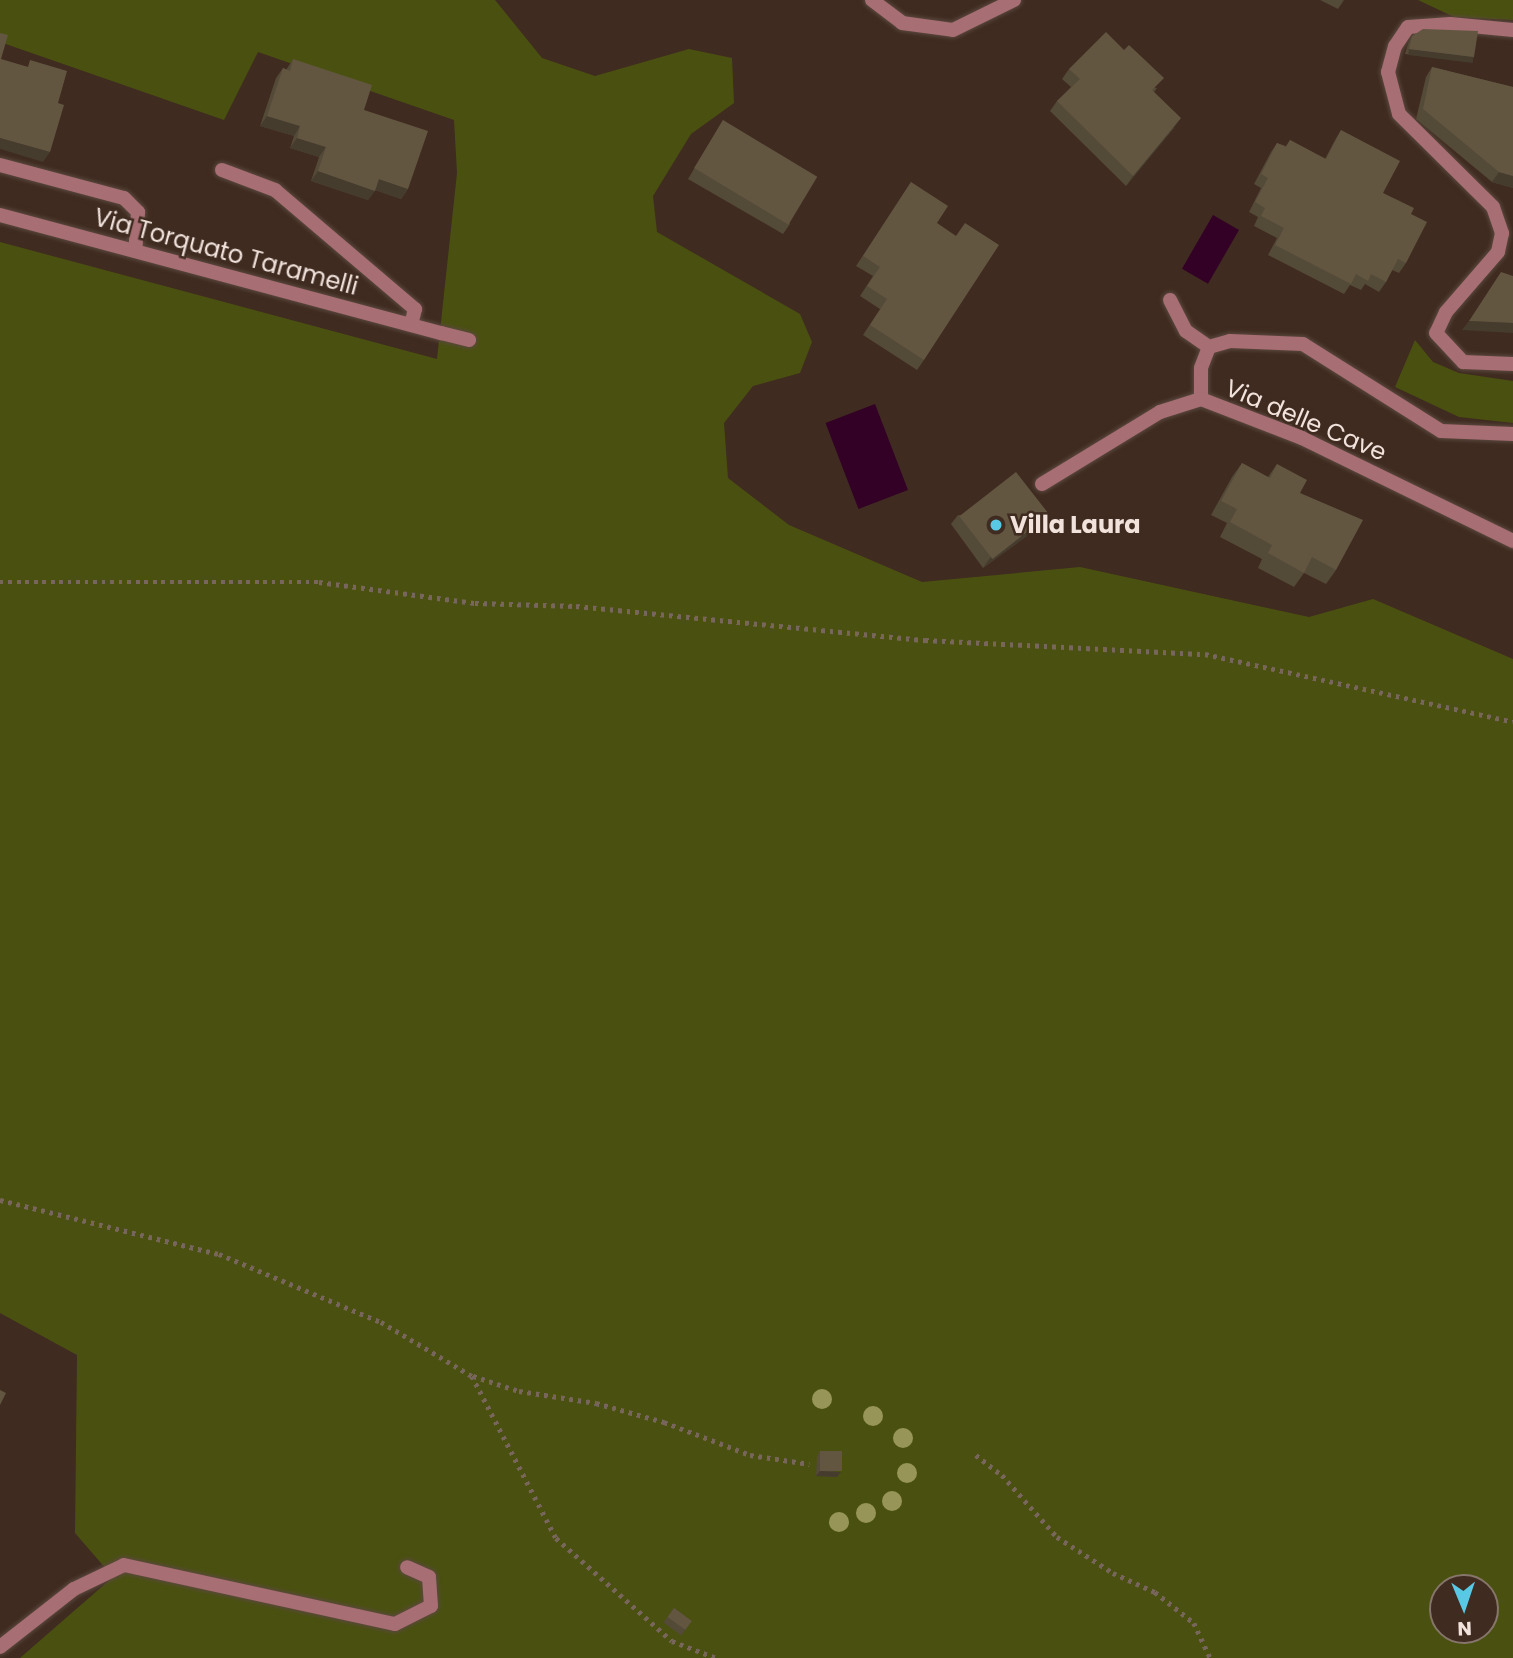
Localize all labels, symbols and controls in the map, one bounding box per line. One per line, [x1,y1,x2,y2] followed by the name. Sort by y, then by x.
[91,203,361,301] street label: Via Torquato Taramelli
[1221,373,1391,467] street label: Via delle Cave
[1010,511,1141,539] place label: Villa Laura
[988,517,1004,533] marker: Villa Laura
[1429,1574,1499,1644] north arrow
[1457,1615,1472,1642] text: N

